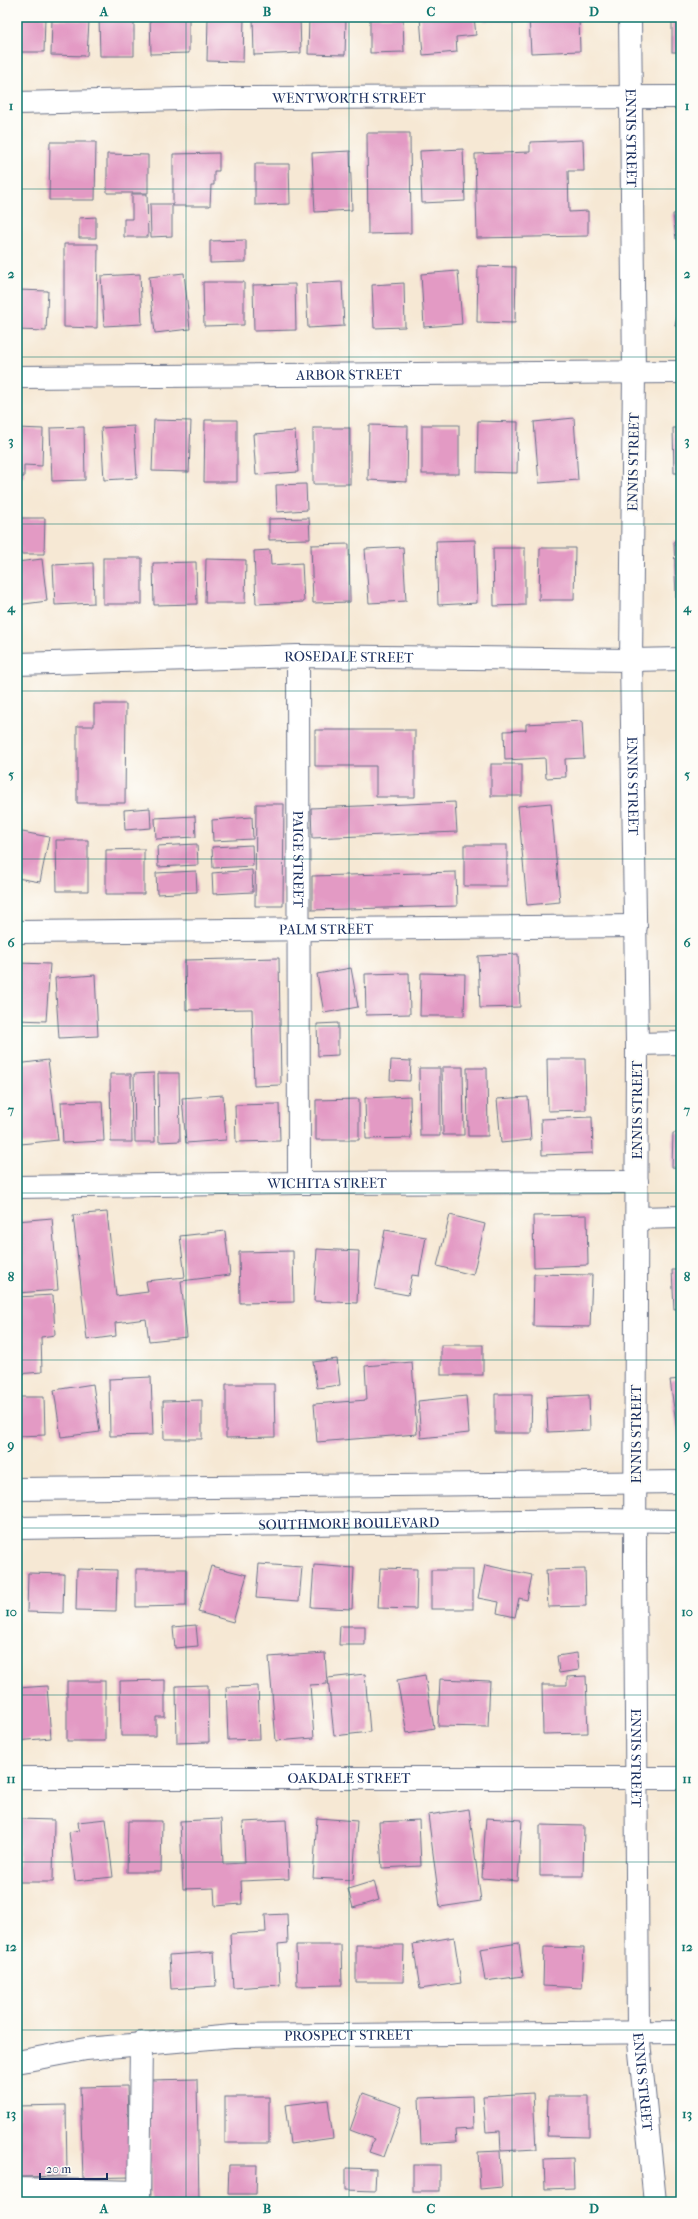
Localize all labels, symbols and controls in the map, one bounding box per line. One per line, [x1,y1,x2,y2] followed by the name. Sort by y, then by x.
[99,4,109,19] text: A
[263,4,272,19] text: B
[427,4,436,19] text: C
[589,4,599,19] text: D
[622,88,640,188] street label: ENNIS STREET
[271,90,426,107] street label: WENTWORTH STREET
[9,98,14,113] text: 1
[685,98,690,113] text: 1
[8,266,15,281] text: 2
[684,266,691,281] text: 2
[295,366,403,384] street label: ARBOR STREET
[624,412,643,512] street label: ENNIS STREET
[8,433,14,449] text: 3
[684,433,690,449] text: 3
[6,600,16,616] text: 4
[682,600,692,616] text: 4
[284,648,414,666] street label: ROSEDALE STREET
[623,736,642,836] street label: ENNIS STREET
[8,767,14,782] text: 5
[684,767,690,782] text: 5
[289,810,306,908] street label: PAIGE STREET
[279,921,374,938] street label: PALM STREET
[7,935,15,950] text: 6
[683,935,691,950] text: 6
[629,1060,646,1159] street label: ENNIS STREET
[7,1102,15,1117] text: 7
[683,1102,691,1117] text: 7
[266,1175,387,1192] street label: WICHITA STREET
[8,1269,15,1284] text: 8
[684,1269,691,1284] text: 8
[628,1384,645,1483] street label: ENNIS STREET
[7,1437,15,1453] text: 9
[683,1437,691,1453] text: 9
[258,1514,440,1534] street label: SOUTHMORE BOULEVARD
[5,1604,17,1619] text: 10
[681,1604,693,1619] text: 10
[627,1708,645,1808] street label: ENNIS STREET
[288,1770,411,1787] street label: OAKDALE STREET
[6,1771,16,1786] text: 11
[682,1771,692,1786] text: 11
[5,1939,17,1954] text: 12
[681,1939,693,1954] text: 12
[284,2026,413,2045] street label: PROSPECT STREET
[629,2032,656,2132] street label: ENNIS STREET
[6,2106,16,2122] text: 13
[682,2106,692,2122] text: 13
[40,2155,107,2181] scale bar
[46,2162,71,2176] text: 20 m
[99,2201,109,2216] text: A
[263,2201,272,2216] text: B
[427,2201,436,2216] text: C
[589,2201,599,2216] text: D

